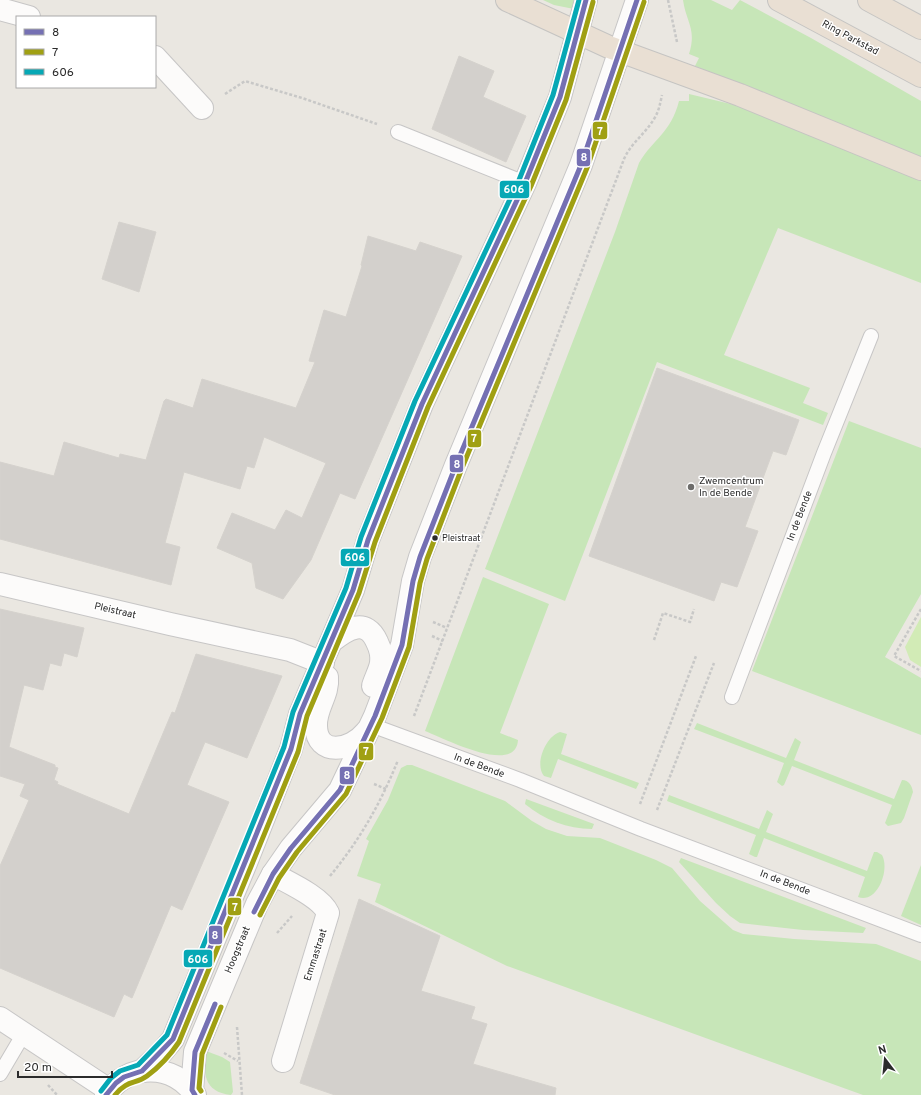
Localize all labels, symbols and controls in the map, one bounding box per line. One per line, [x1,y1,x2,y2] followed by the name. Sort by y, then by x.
[16,16,156,88] legend
[819,18,881,58] street label: Ring Parkstad
[52,25,59,41] text: 8
[52,45,58,61] text: 7
[52,65,74,81] text: 606
[592,121,608,140] line badge: 7
[597,125,603,139] text: 7
[576,148,591,167] line badge: 8
[581,151,588,165] text: 8
[499,180,530,199] line badge: 606
[504,183,525,197] text: 606
[467,429,482,448] line badge: 7
[471,432,477,446] text: 7
[449,454,464,473] line badge: 8
[454,458,461,472] text: 8
[699,475,764,500] place label: Zwemcentrum In de Bende
[686,482,696,492] marker: Zwemcentrum In de Bende
[784,489,816,543] street label: In de Bende
[430,533,440,543] marker: Pleistraat
[442,533,480,544] place label: Pleistraat
[340,548,370,567] line badge: 606
[345,551,366,565] text: 606
[93,600,137,622] street label: Pleistraat
[358,742,374,761] line badge: 7
[363,745,369,759] text: 7
[452,751,506,781] street label: In de Bende
[339,766,355,785] line badge: 8
[344,769,351,783] text: 8
[758,867,812,899] street label: In de Bende
[227,897,242,916] line badge: 7
[232,901,238,915] text: 7
[222,924,254,976] street label: Hoogstraat
[208,925,223,945] line badge: 8
[301,927,331,983] street label: Emmastraat
[212,929,219,943] text: 8
[183,949,213,968] line badge: 606
[188,953,209,967] text: 606
[865,1039,905,1079] north arrow
[877,1043,888,1058] text: N
[18,1053,112,1079] scale bar
[24,1060,52,1076] text: 20 m

